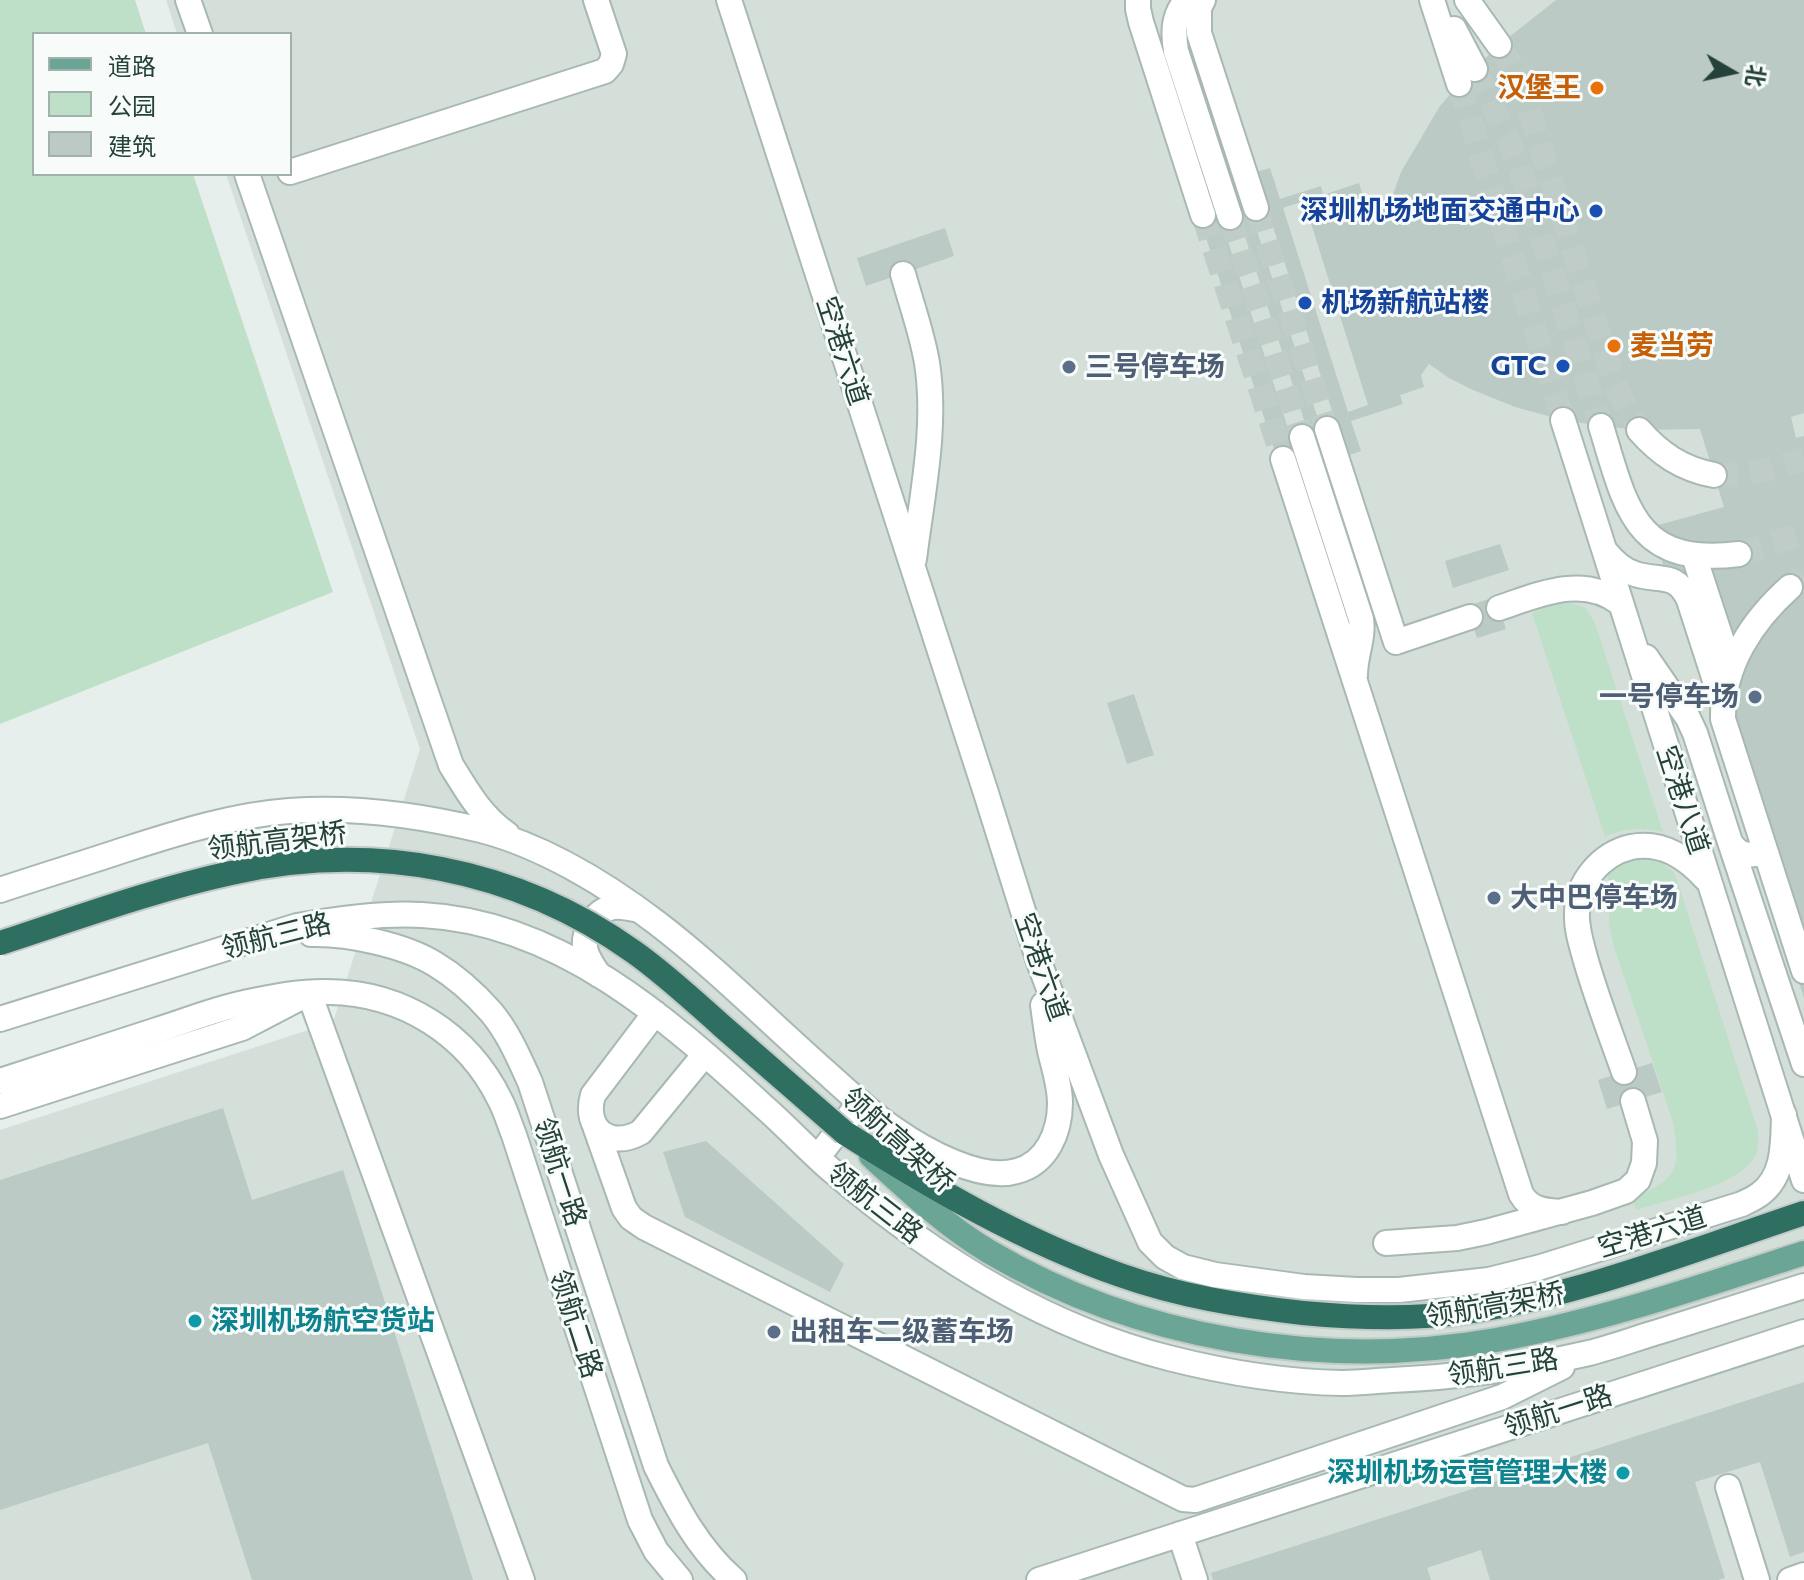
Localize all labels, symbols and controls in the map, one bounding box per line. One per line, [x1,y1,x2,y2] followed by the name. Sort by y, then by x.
[32,32,292,176] legend
[1692,32,1772,112] north arrow
[108,51,156,80] text: 道路
[1741,63,1771,89] text: 北
[1497,71,1581,105] place label: 汉堡王
[1588,79,1606,97] marker: 汉堡王
[108,91,156,120] text: 公园
[108,131,156,160] text: 建筑
[1300,194,1580,228] place label: 深圳机场地面交通中心
[1587,202,1605,220] marker: 深圳机场地面交通中心
[1321,286,1489,320] place label: 机场新航站楼
[810,293,876,409] street label: 空港六道
[1296,294,1314,312] marker: 机场新航站楼
[1630,329,1714,363] place label: 麦当劳
[1605,337,1623,355] marker: 麦当劳
[1490,349,1547,383] place label: GTC
[1085,350,1225,384] place label: 三号停车场
[1554,357,1572,375] marker: GTC
[1060,358,1078,376] marker: 三号停车场
[1599,680,1739,714] place label: 一号停车场
[1746,688,1764,706] marker: 一号停车场
[1650,742,1716,858] street label: 空港八道
[205,816,349,866] street label: 领航高架桥
[1510,881,1678,915] place label: 大中巴停车场
[1485,889,1503,907] marker: 大中巴停车场
[218,906,334,966] street label: 领航三路
[1008,909,1076,1025] street label: 空港六道
[835,1081,961,1199] street label: 领航高架桥
[527,1114,593,1230] street label: 领航一路
[821,1155,929,1251] street label: 领航三路
[1594,1200,1710,1264] street label: 空港六道
[543,1266,609,1382] street label: 领航二路
[1423,1276,1567,1334] street label: 领航高架桥
[211,1304,435,1338] place label: 深圳机场航空货站
[186,1312,204,1330] marker: 深圳机场航空货站
[790,1315,1014,1349] place label: 出租车二级蓄车场
[765,1323,783,1341] marker: 出租车二级蓄车场
[1445,1342,1561,1392] street label: 领航三路
[1500,1378,1616,1444] street label: 领航一路
[1327,1456,1607,1490] place label: 深圳机场运营管理大楼
[1614,1464,1632,1482] marker: 深圳机场运营管理大楼

